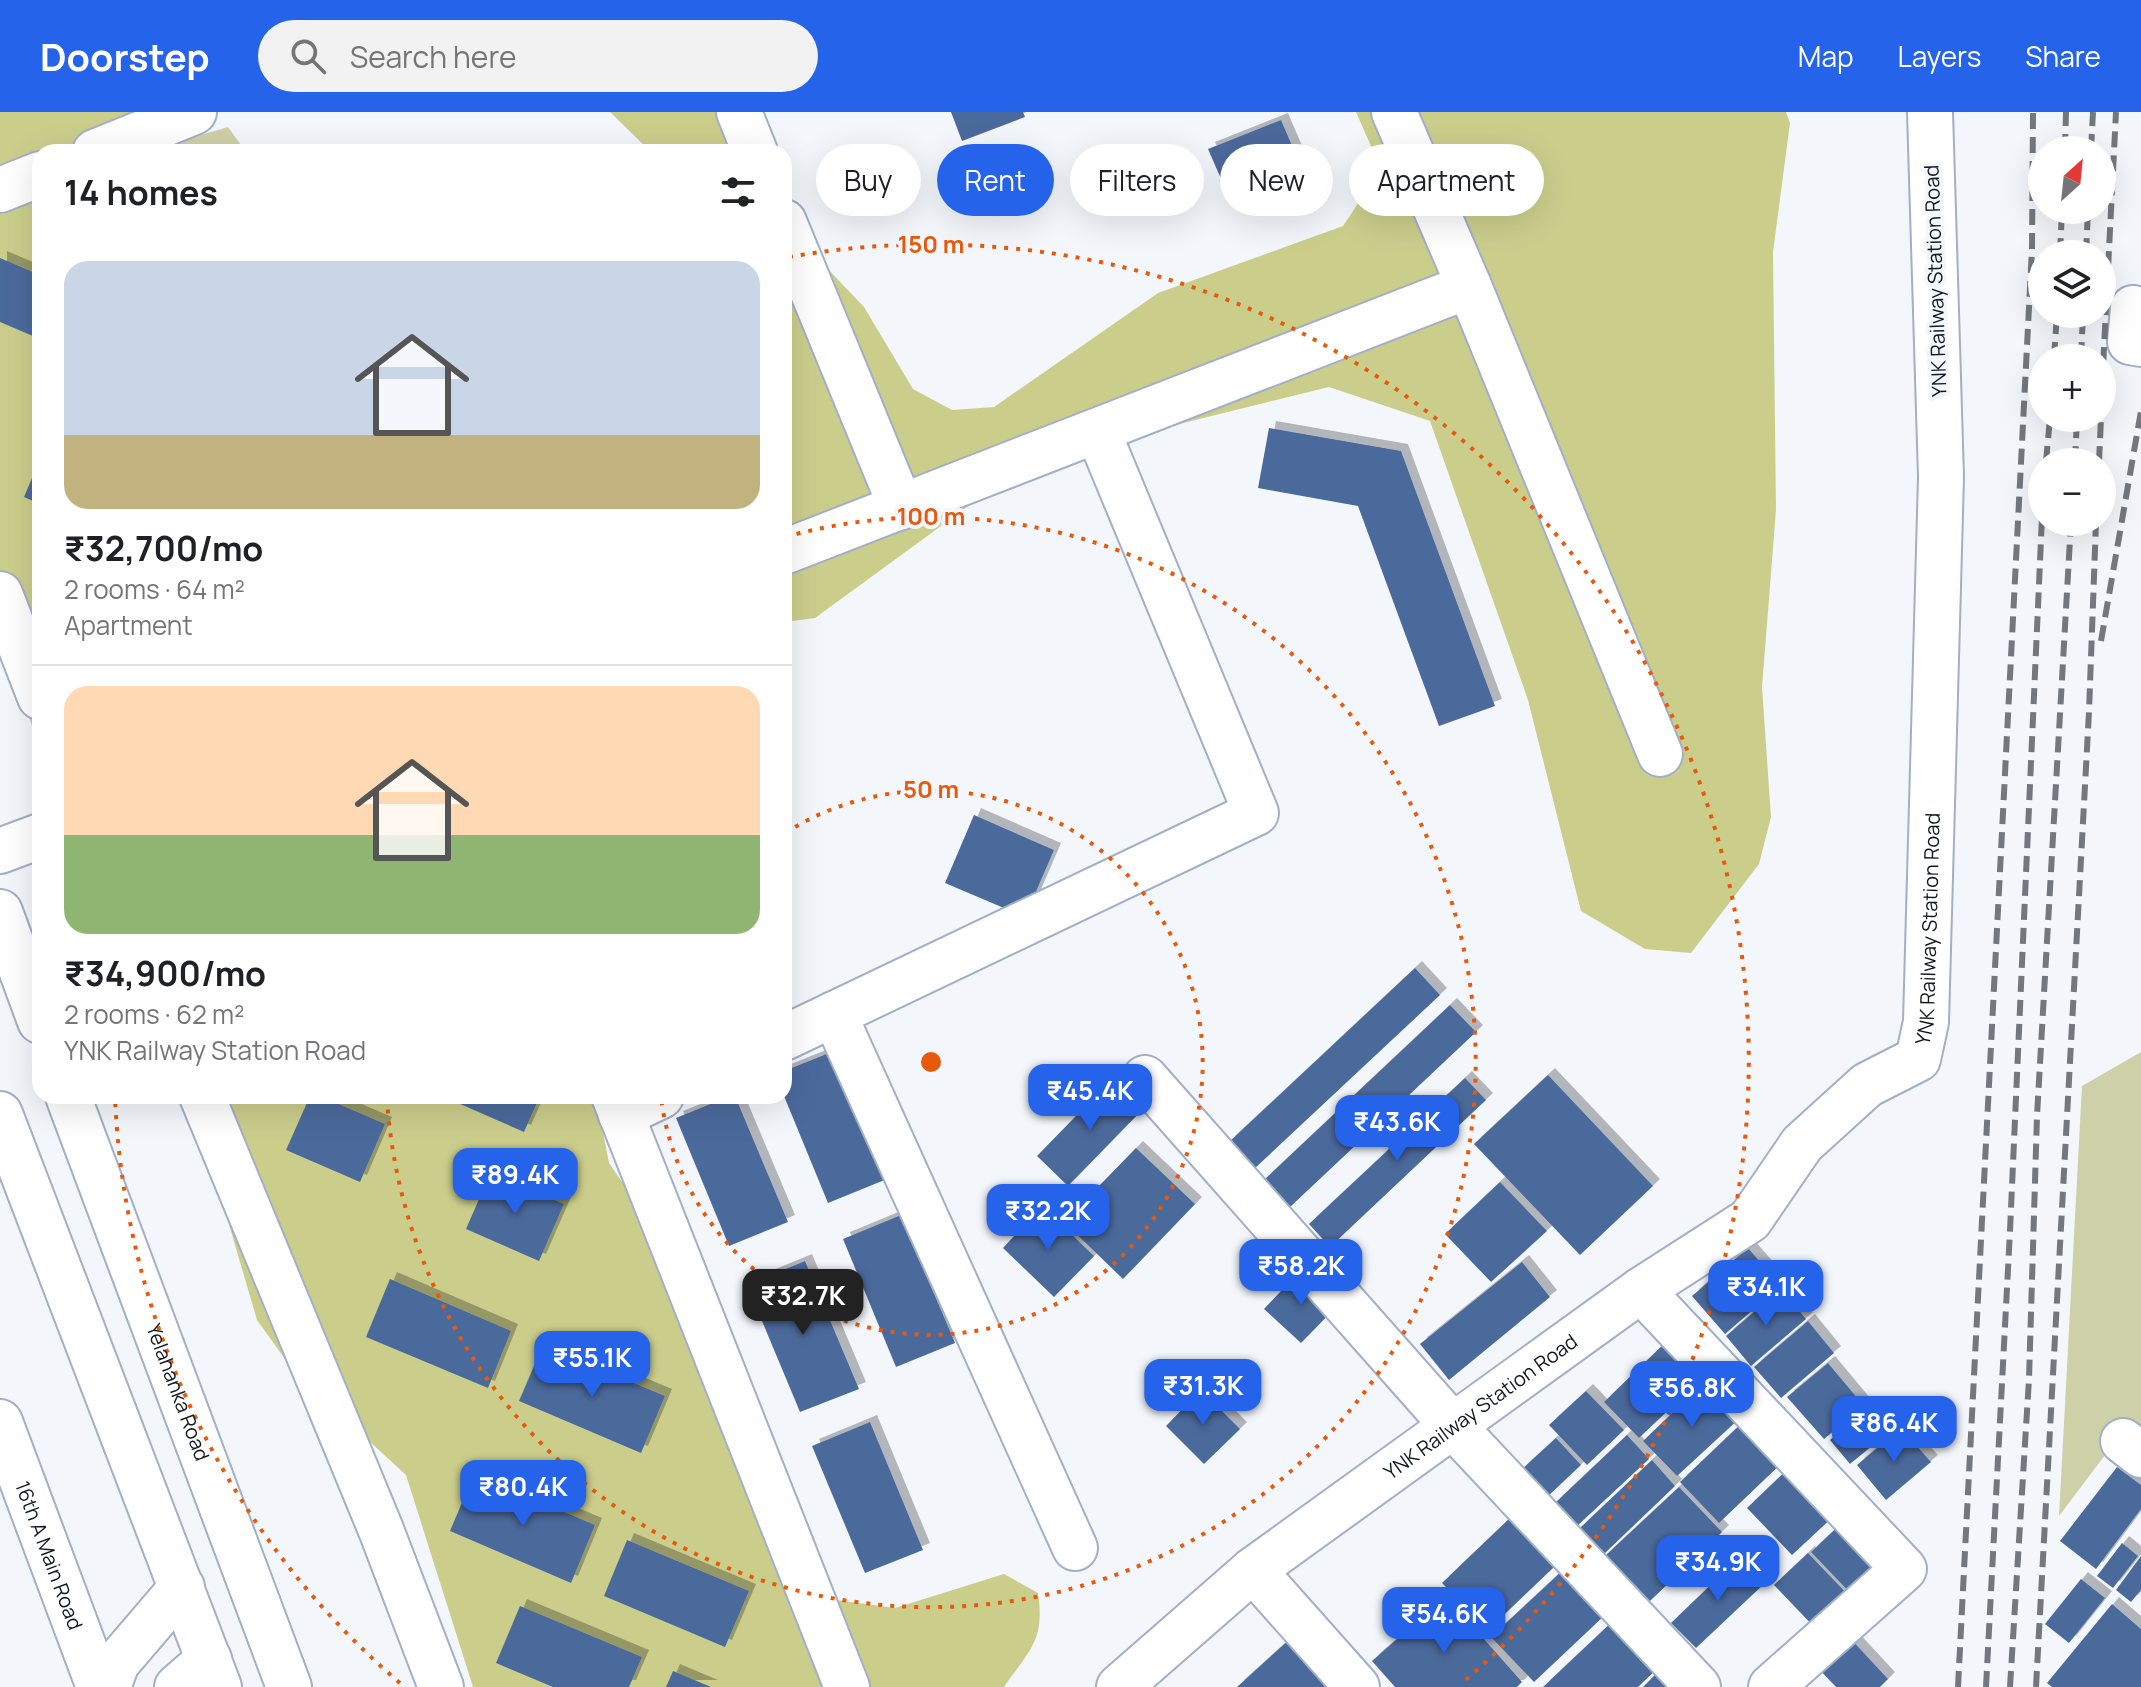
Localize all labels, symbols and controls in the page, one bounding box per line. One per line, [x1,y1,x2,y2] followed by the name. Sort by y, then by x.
[258,20,818,92] search box
[40,30,210,82] text: Doorstep
[286,34,330,78] icon: search
[350,36,516,77] text: Search here
[1798,37,1854,75] text: Map
[1898,37,1981,75] text: Layers
[2025,37,2101,75] text: Share
[2028,136,2116,224] north arrow
[2028,136,2116,536] map controls
[816,144,921,216] chip: Buy
[937,144,1054,216] chip: Rent
[1070,144,1204,216] chip: Filters
[1220,144,1333,216] chip: New
[1349,144,1544,216] chip: Apartment
[1917,164,1953,398] street label: YNK Railway Station Road
[64,169,218,215] text: 14 homes
[716,170,760,214] icon: filters
[898,227,964,260] text: 150 m
[2028,240,2116,328] button: layers
[340,313,484,457] icon: home
[2028,344,2116,432] button: +
[2028,448,2116,536] button: −
[897,499,965,532] text: 100 m
[64,525,263,571] text: ₹32,700/mo
[64,571,245,607] text: 2 rooms · 64 m²
[64,607,193,643] text: Apartment
[340,738,484,882] icon: home
[903,772,959,805] text: 50 m
[1908,812,1945,1048] street label: YNK Railway Station Road
[64,950,266,996] text: ₹34,900/mo
[64,996,244,1032] text: 2 rooms · 62 m²
[64,1032,366,1068] text: YNK Railway Station Road
[917,1048,945,1076] centre of rings
[1025,1064,1155,1132] pin: ₹45.4K
[1046,1072,1134,1108] text: ₹45.4K
[1332,1095,1462,1163] pin: ₹43.6K
[1353,1103,1441,1139] text: ₹43.6K
[450,1148,580,1216] pin: ₹89.4K
[471,1156,559,1192] text: ₹89.4K
[983,1184,1113,1252] pin: ₹32.2K
[1005,1192,1091,1228] text: ₹32.2K
[1236,1239,1366,1307] pin: ₹58.2K
[1257,1247,1345,1283] text: ₹58.2K
[1701,1260,1831,1328] pin: ₹34.1K
[1726,1268,1806,1304] text: ₹34.1K
[738,1269,868,1337] pin: ₹32.7K
[760,1277,846,1313] text: ₹32.7K
[141,1320,217,1464] street label: Yelahanka Road
[1378,1327,1582,1485] street label: YNK Railway Station Road
[527,1331,657,1399] pin: ₹55.1K
[552,1339,632,1375] text: ₹55.1K
[1138,1359,1268,1427] pin: ₹31.3K
[1627,1361,1757,1429] pin: ₹56.8K
[1162,1367,1244,1403] text: ₹31.3K
[1648,1369,1736,1405] text: ₹56.8K
[1829,1396,1959,1464] pin: ₹86.4K
[1850,1404,1938,1440] text: ₹86.4K
[458,1460,588,1528] pin: ₹80.4K
[478,1468,568,1504] text: ₹80.4K
[10,1477,90,1633] street label: 16th A Main Road
[1653,1535,1783,1603] pin: ₹34.9K
[1674,1543,1762,1579] text: ₹34.9K
[1379,1587,1509,1655] pin: ₹54.6K
[1400,1595,1488,1631] text: ₹54.6K

